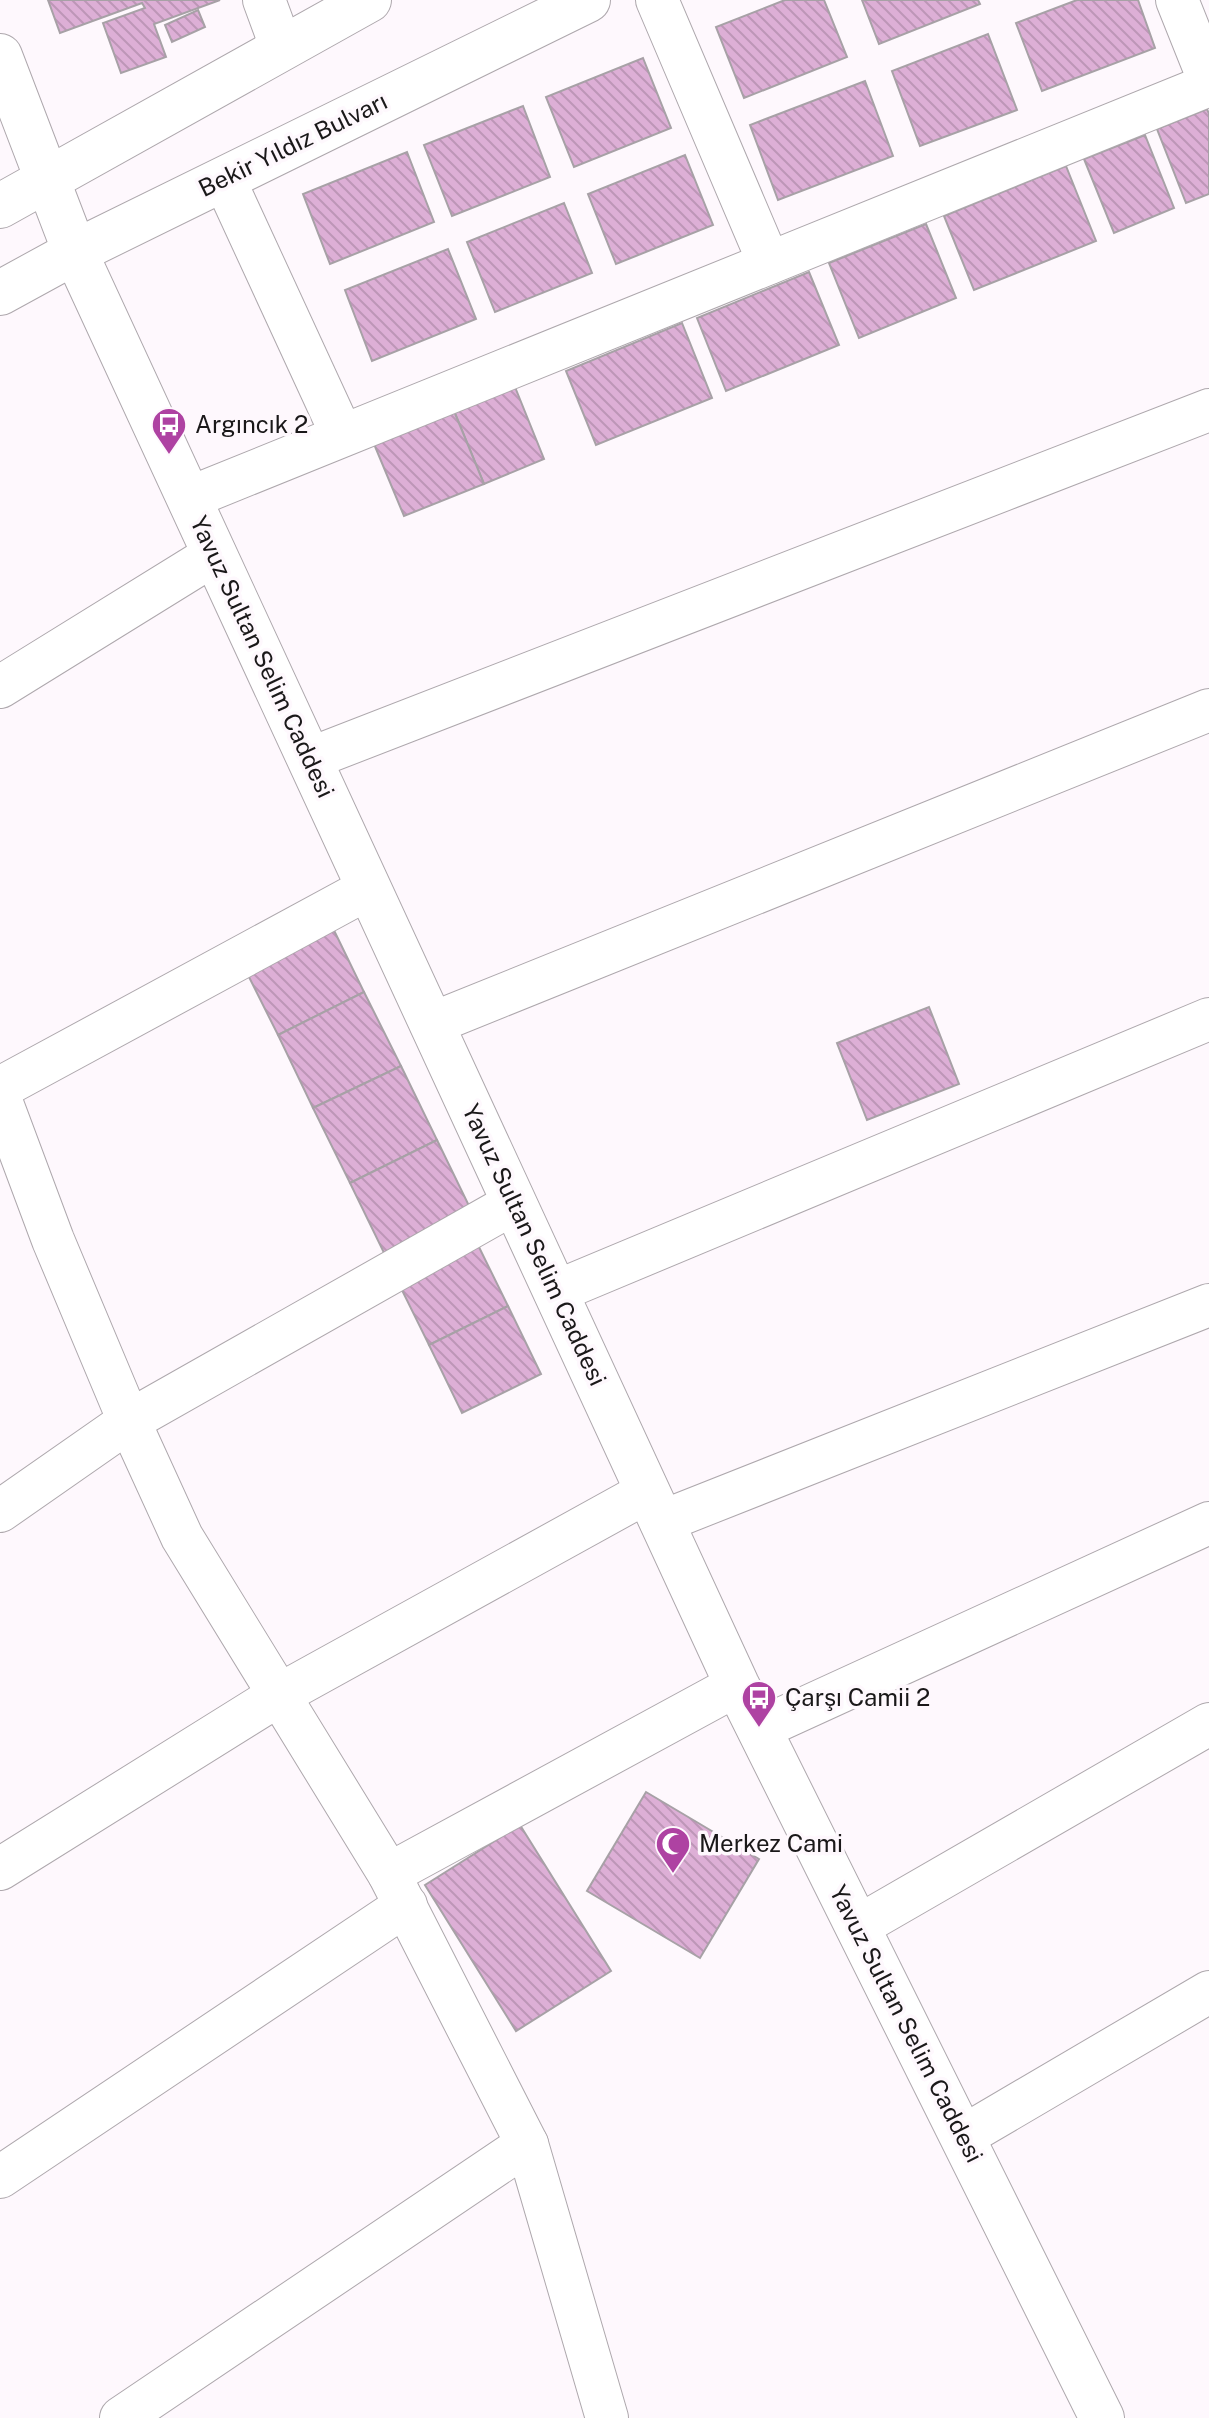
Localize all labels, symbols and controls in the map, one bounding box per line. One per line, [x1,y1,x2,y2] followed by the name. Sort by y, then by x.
[194,86,391,202] street label: Bekir Yıldız Bulvarı
[150,406,188,456] bus stop icon: Argıncık 2
[195,410,308,438] place label: Argıncık 2
[185,511,341,802] street label: Yavuz Sultan Selim Caddesi
[457,1099,613,1390] street label: Yavuz Sultan Selim Caddesi
[740,1679,778,1729] bus stop icon: Çarşı Camii 2
[785,1683,930,1711] place label: Çarşı Camii 2
[654,1825,692,1875] mosque icon: Merkez Cami
[699,1829,843,1857] place label: Merkez Cami
[825,1880,989,2167] street label: Yavuz Sultan Selim Caddesi

